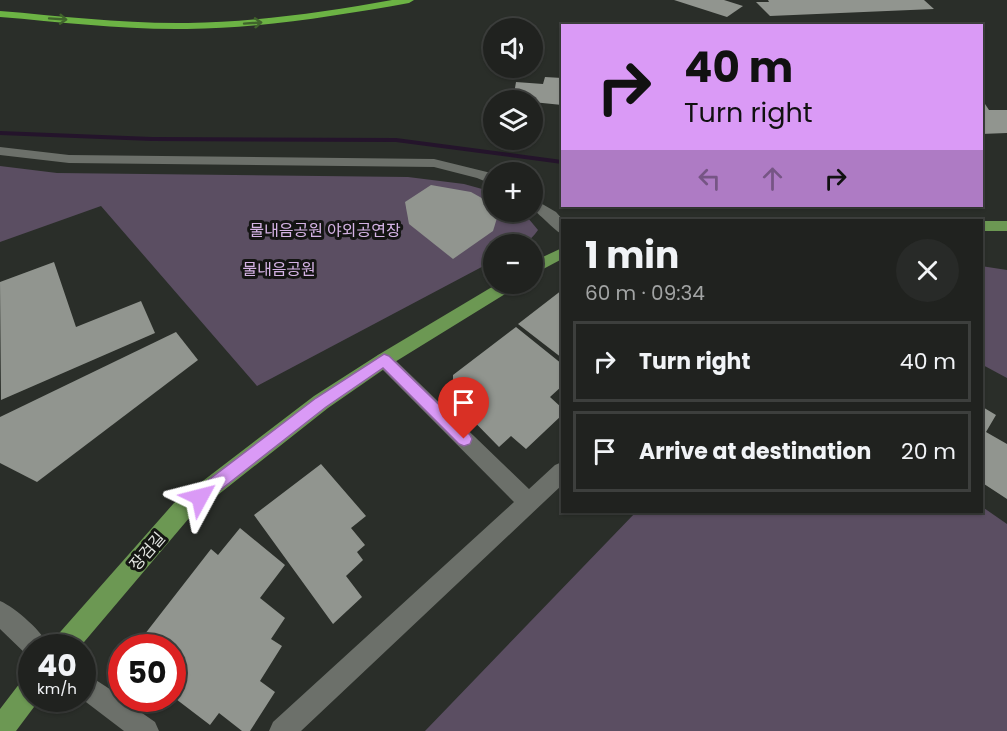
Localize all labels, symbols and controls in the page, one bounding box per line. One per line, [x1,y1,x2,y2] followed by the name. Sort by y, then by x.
[48,14,68,25] one-way arrow
[243,17,262,28] one-way arrow
[483,18,543,294] map controls
[483,18,543,78] button: sound
[684,38,793,97] text: 40 m
[585,48,663,126] icon: right
[483,90,543,150] button: layers
[684,94,813,131] text: Turn right
[483,162,543,222] button: +
[693,162,726,195] icon: left
[756,162,789,195] icon: ahead
[819,162,852,195] icon: right
[249,219,401,242] park label: 물내음공원 야외공연장
[585,230,679,281] text: 1 min
[483,234,543,294] button: −
[896,239,959,302] button: close
[242,258,316,281] park label: 물내음공원
[585,279,705,307] text: 60 m · 09:34
[588,345,621,378] icon: right
[639,346,750,377] text: Turn right
[900,346,956,377] text: 40 m
[438,377,489,439] pin
[447,386,480,419] icon: arrive
[588,435,621,468] icon: arrive
[639,436,871,467] text: Arrive at destination
[901,436,956,467] text: 20 m
[168,465,232,529] position arrow
[124,527,171,576] street label: 장검길
[108,634,186,712] speed limit sign: 50
[37,644,77,687] text: 40
[37,678,77,699] text: km/h

